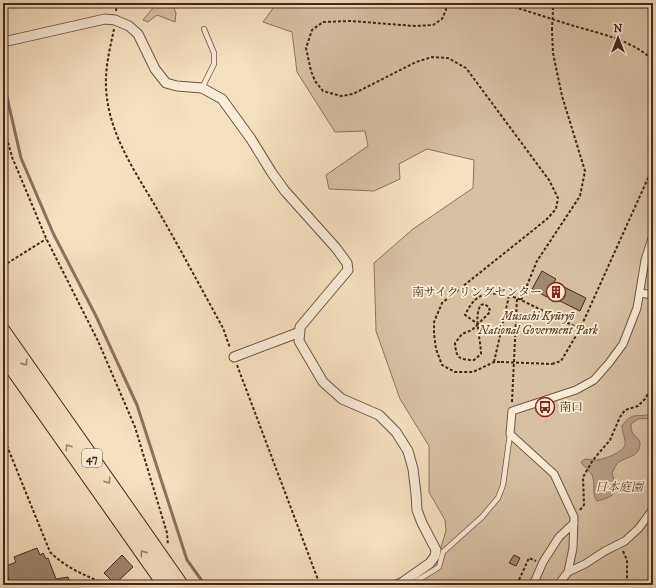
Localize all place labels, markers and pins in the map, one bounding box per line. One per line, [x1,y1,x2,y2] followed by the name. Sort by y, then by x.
[545,281,567,303] building icon: 南サイクリングセンター
[412,285,542,300] place label: 南サイクリングセンター
[534,396,556,418] bus stop icon: 南口
[559,400,583,415] place label: 南口

